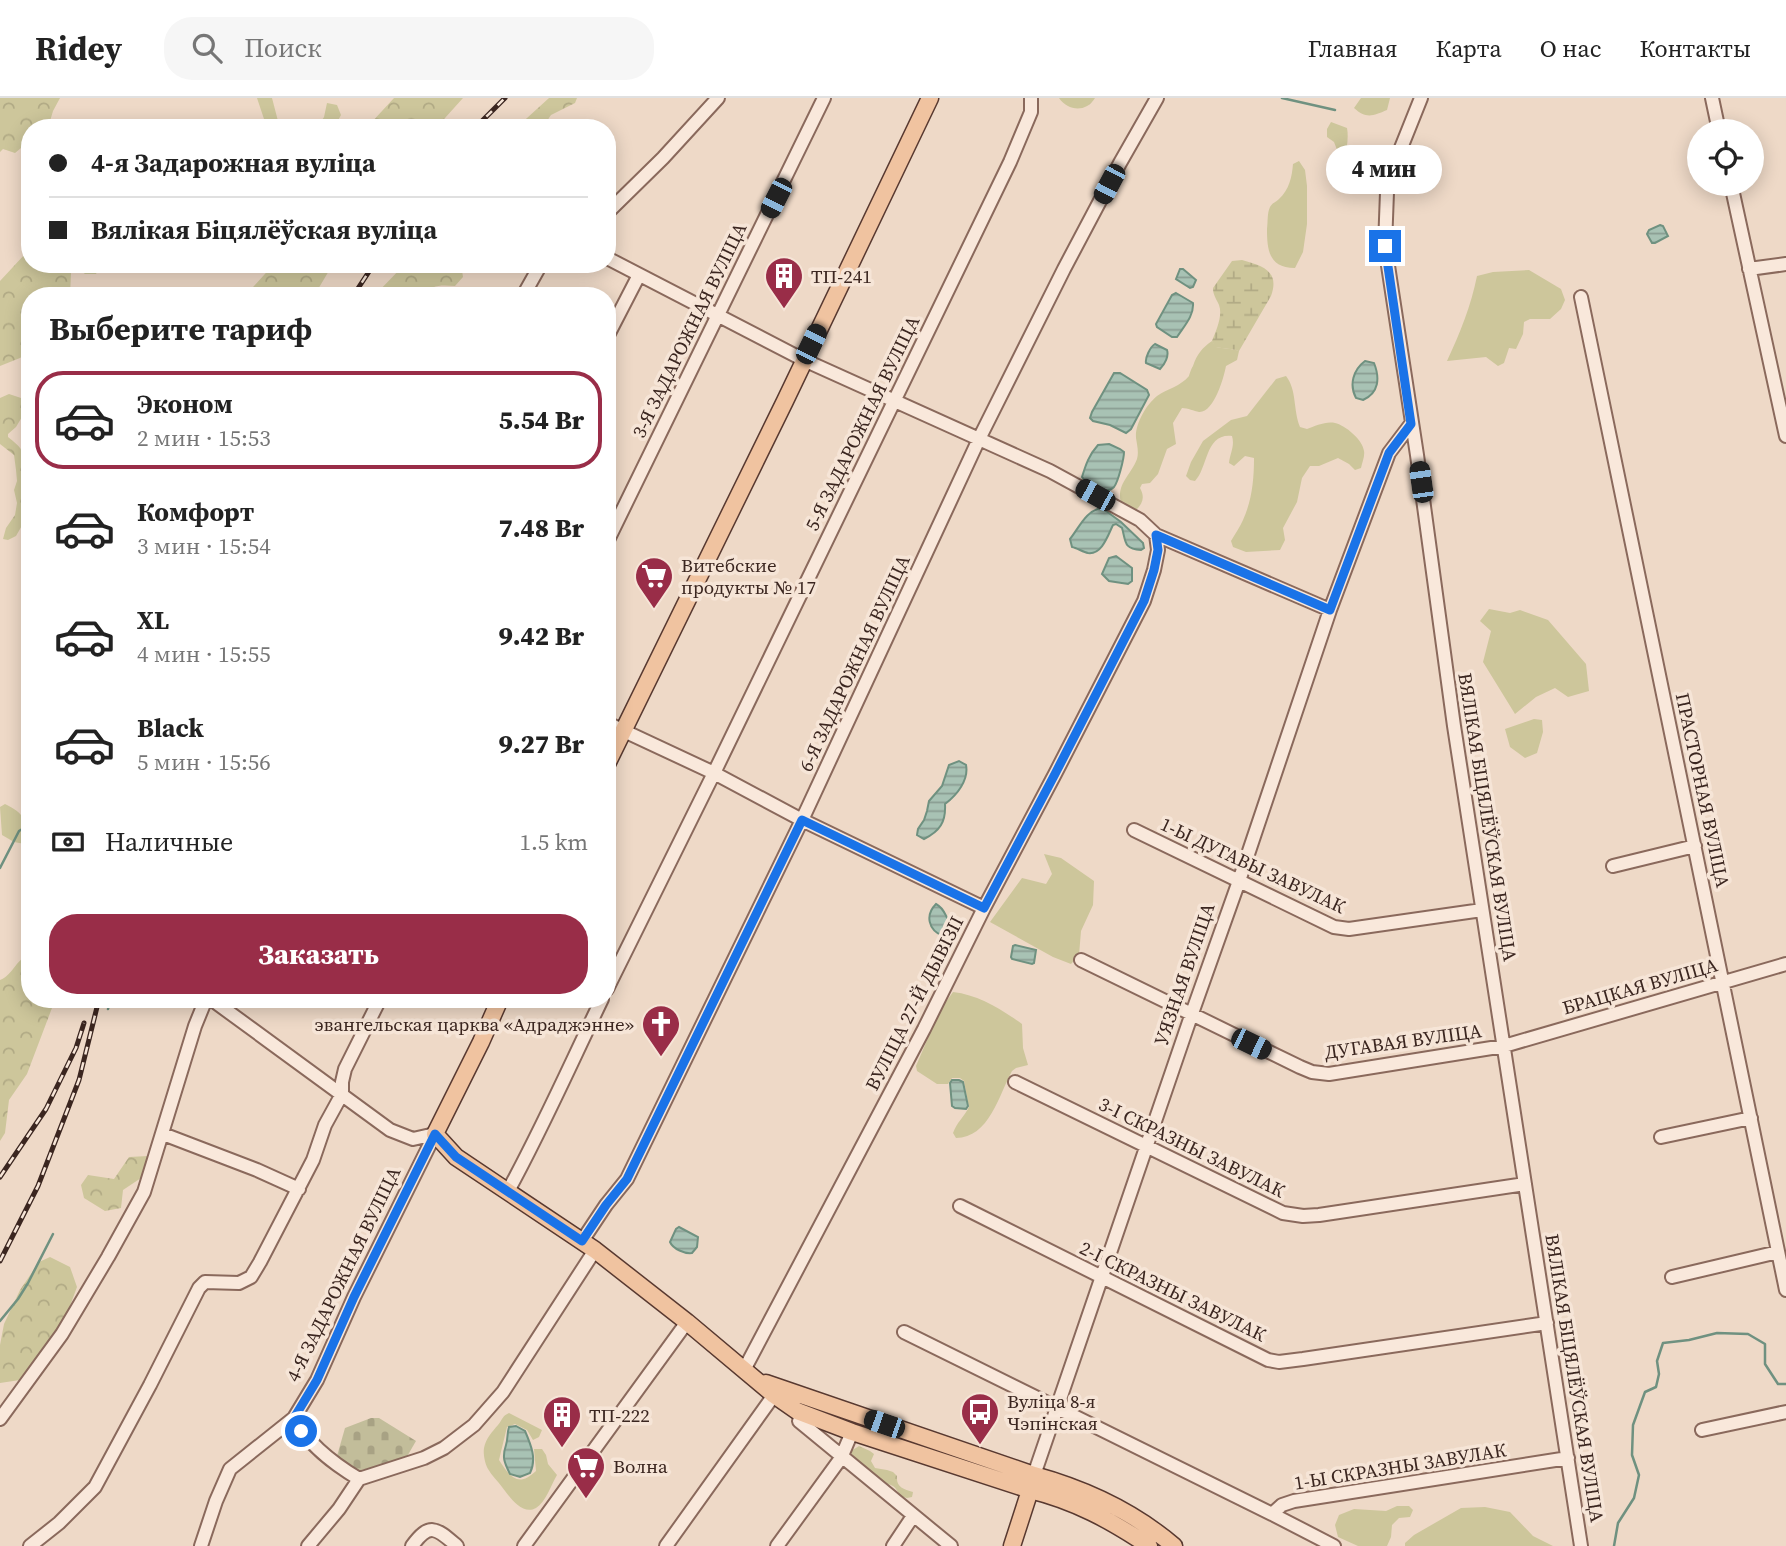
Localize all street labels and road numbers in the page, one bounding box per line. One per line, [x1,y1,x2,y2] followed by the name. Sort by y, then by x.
[626,218,753,442] street label: 3-Я ЗАДАРОЖНАЯ ВУЛІЦА
[799,311,926,535] street label: 5-Я ЗАДАРОЖНАЯ ВУЛІЦА
[792,550,916,776] street label: 6-Я ЗАДАРОЖНАЯ ВУЛІЦА
[1452,671,1524,963] street label: ВЯЛІКАЯ БІЦЯЛЁЎСКАЯ ВУЛІЦА
[1670,690,1736,890] street label: ПРАСТОРНАЯ ВУЛІЦА
[1156,811,1350,920] street label: 1-Ы ДУГАВЫ ЗАВУЛАК
[1147,899,1221,1049] street label: УЯЗНАЯ ВУЛІЦА
[859,911,969,1095] street label: ВУЛІЦА 27-Й ДЫВІЗІІ
[1559,951,1721,1021] street label: БРАЦКАЯ ВУЛІЦА
[1323,1017,1484,1065] street label: ДУГАВАЯ ВУЛІЦА
[1095,1091,1290,1204] street label: 3-І СКРАЗНЫ ЗАВУЛАК
[280,1162,407,1386] street label: 4-Я ЗАДАРОЖНАЯ ВУЛІЦА
[1539,1232,1611,1524] street label: ВЯЛІКАЯ БІЦЯЛЁЎСКАЯ ВУЛІЦА
[1076,1235,1271,1348] street label: 2-І СКРАЗНЫ ЗАВУЛАК
[1292,1436,1508,1496] street label: 1-Ы СКРАЗНЫ ЗАВУЛАК

